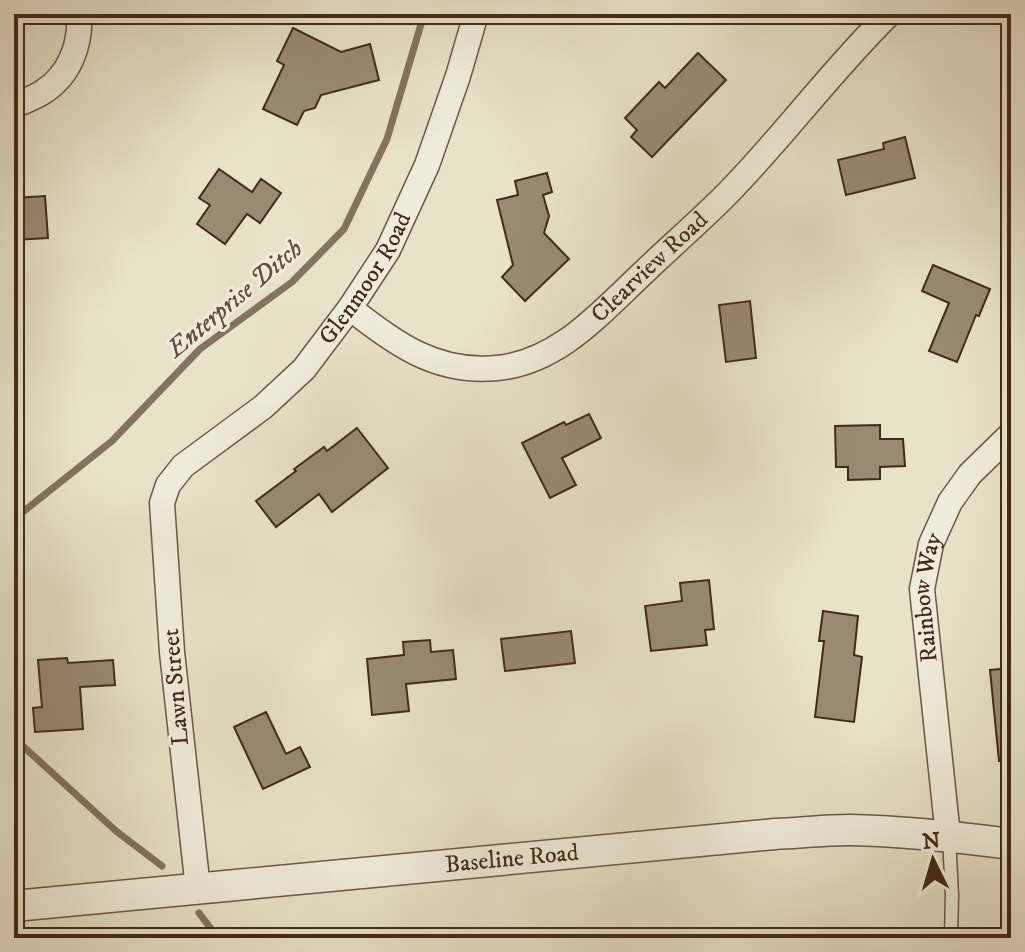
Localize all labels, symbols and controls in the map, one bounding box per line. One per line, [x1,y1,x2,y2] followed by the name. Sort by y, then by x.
[585,205,714,329] street label: Clearview Road
[313,208,418,351] street label: Glenmoor Road
[159,232,310,367] water label: Enterprise Ditch
[906,527,949,664] street label: Rainbow Way
[156,627,196,747] street label: Lawn Street
[893,820,973,900] north arrow
[921,827,942,856] text: N
[444,838,580,880] street label: Baseline Road

